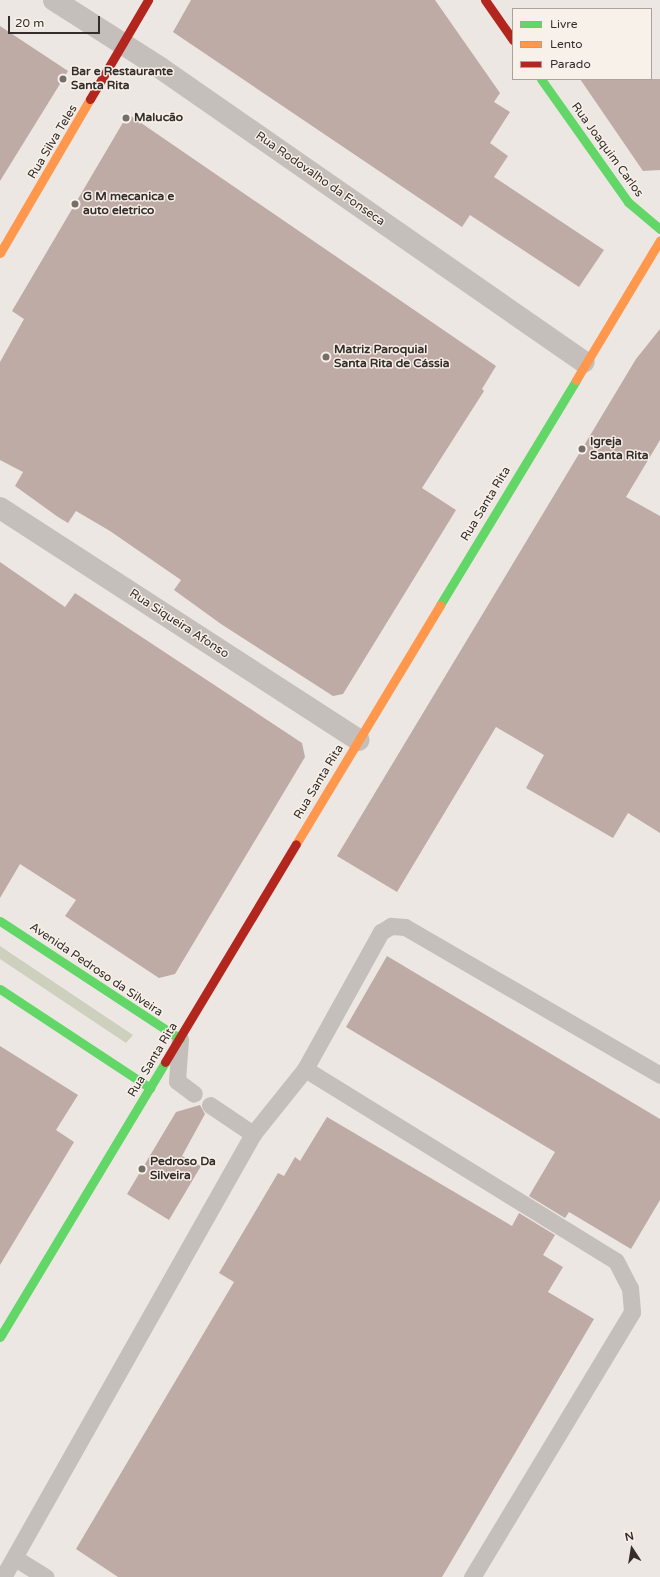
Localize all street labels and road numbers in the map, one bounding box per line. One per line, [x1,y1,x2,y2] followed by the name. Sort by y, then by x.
[568,100,646,200] street label: Rua Joaquim Carlos
[25,102,81,182] street label: Rua Silva Teles
[253,129,387,229] street label: Rua Rodovalho da Fonseca
[458,464,514,544] street label: Rua Santa Rita
[127,586,231,662] street label: Rua Siqueira Afonso
[291,742,347,822] street label: Rua Santa Rita
[27,920,165,1020] street label: Avenida Pedroso da Silveira
[125,1020,181,1100] street label: Rua Santa Rita

